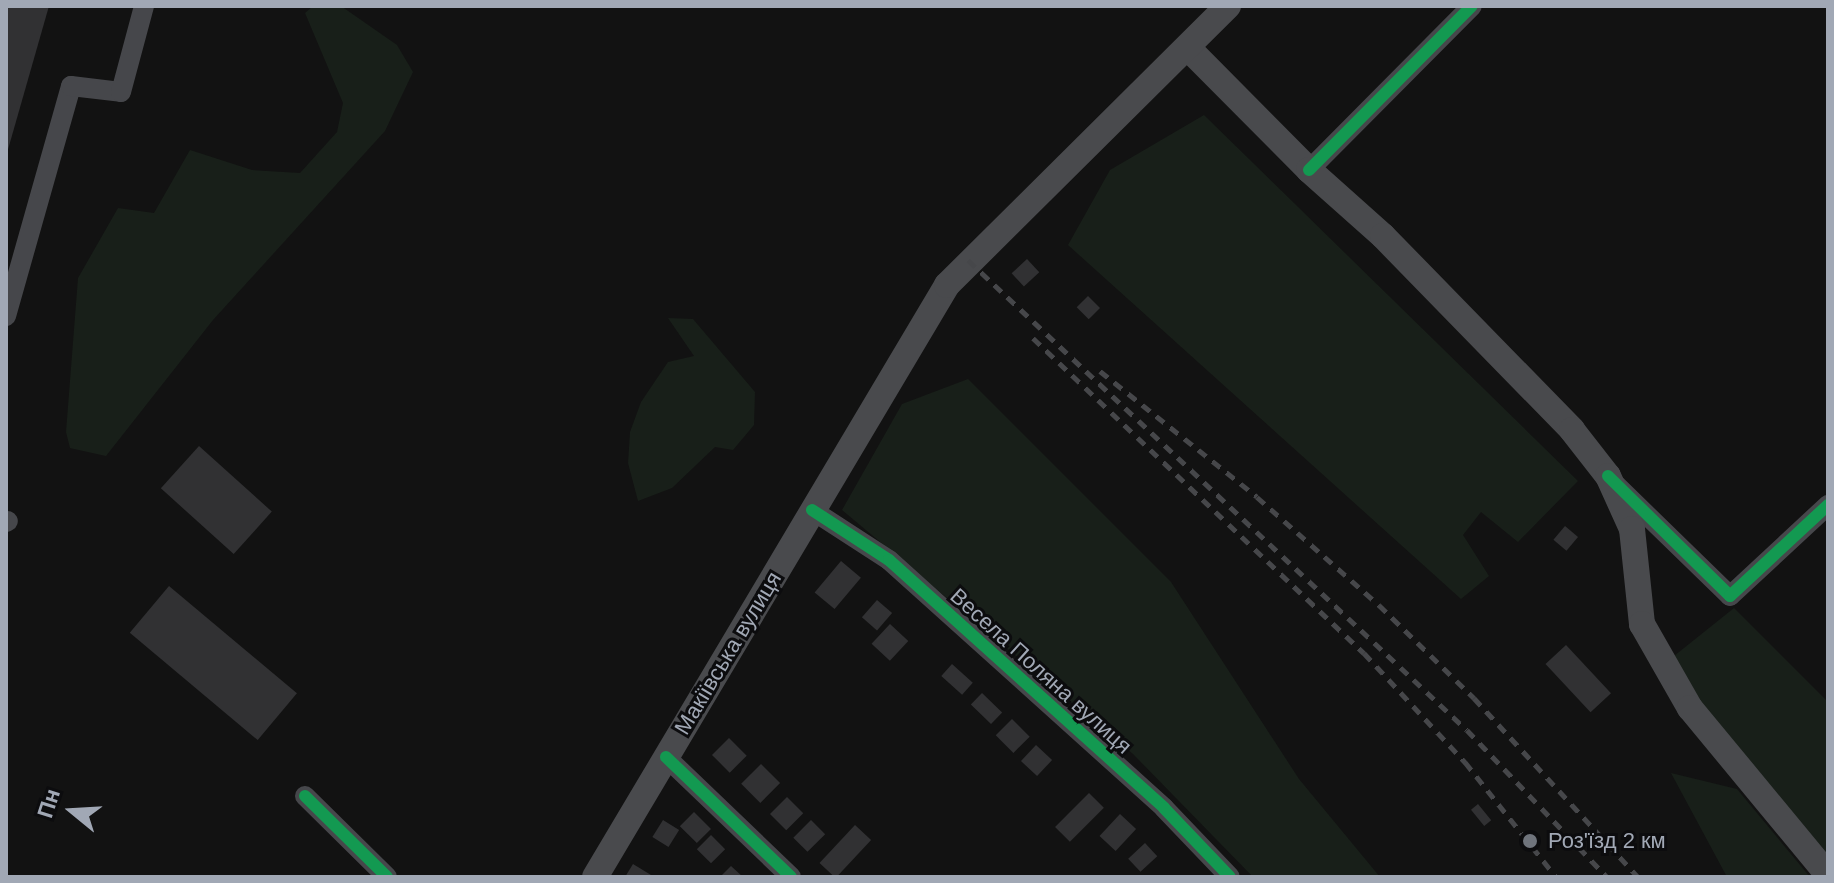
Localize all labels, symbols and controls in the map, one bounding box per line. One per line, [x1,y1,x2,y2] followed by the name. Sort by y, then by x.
[669,567,787,739] street label: Макіївська вулиця
[945,583,1137,759] street label: Весела Поляна вулиця
[32,771,112,851] north arrow
[32,786,65,821] text: Пн
[1548,828,1666,854] place label: Роз'їзд 2 км
[1519,830,1541,852] marker: Роз'їзд 2 км

